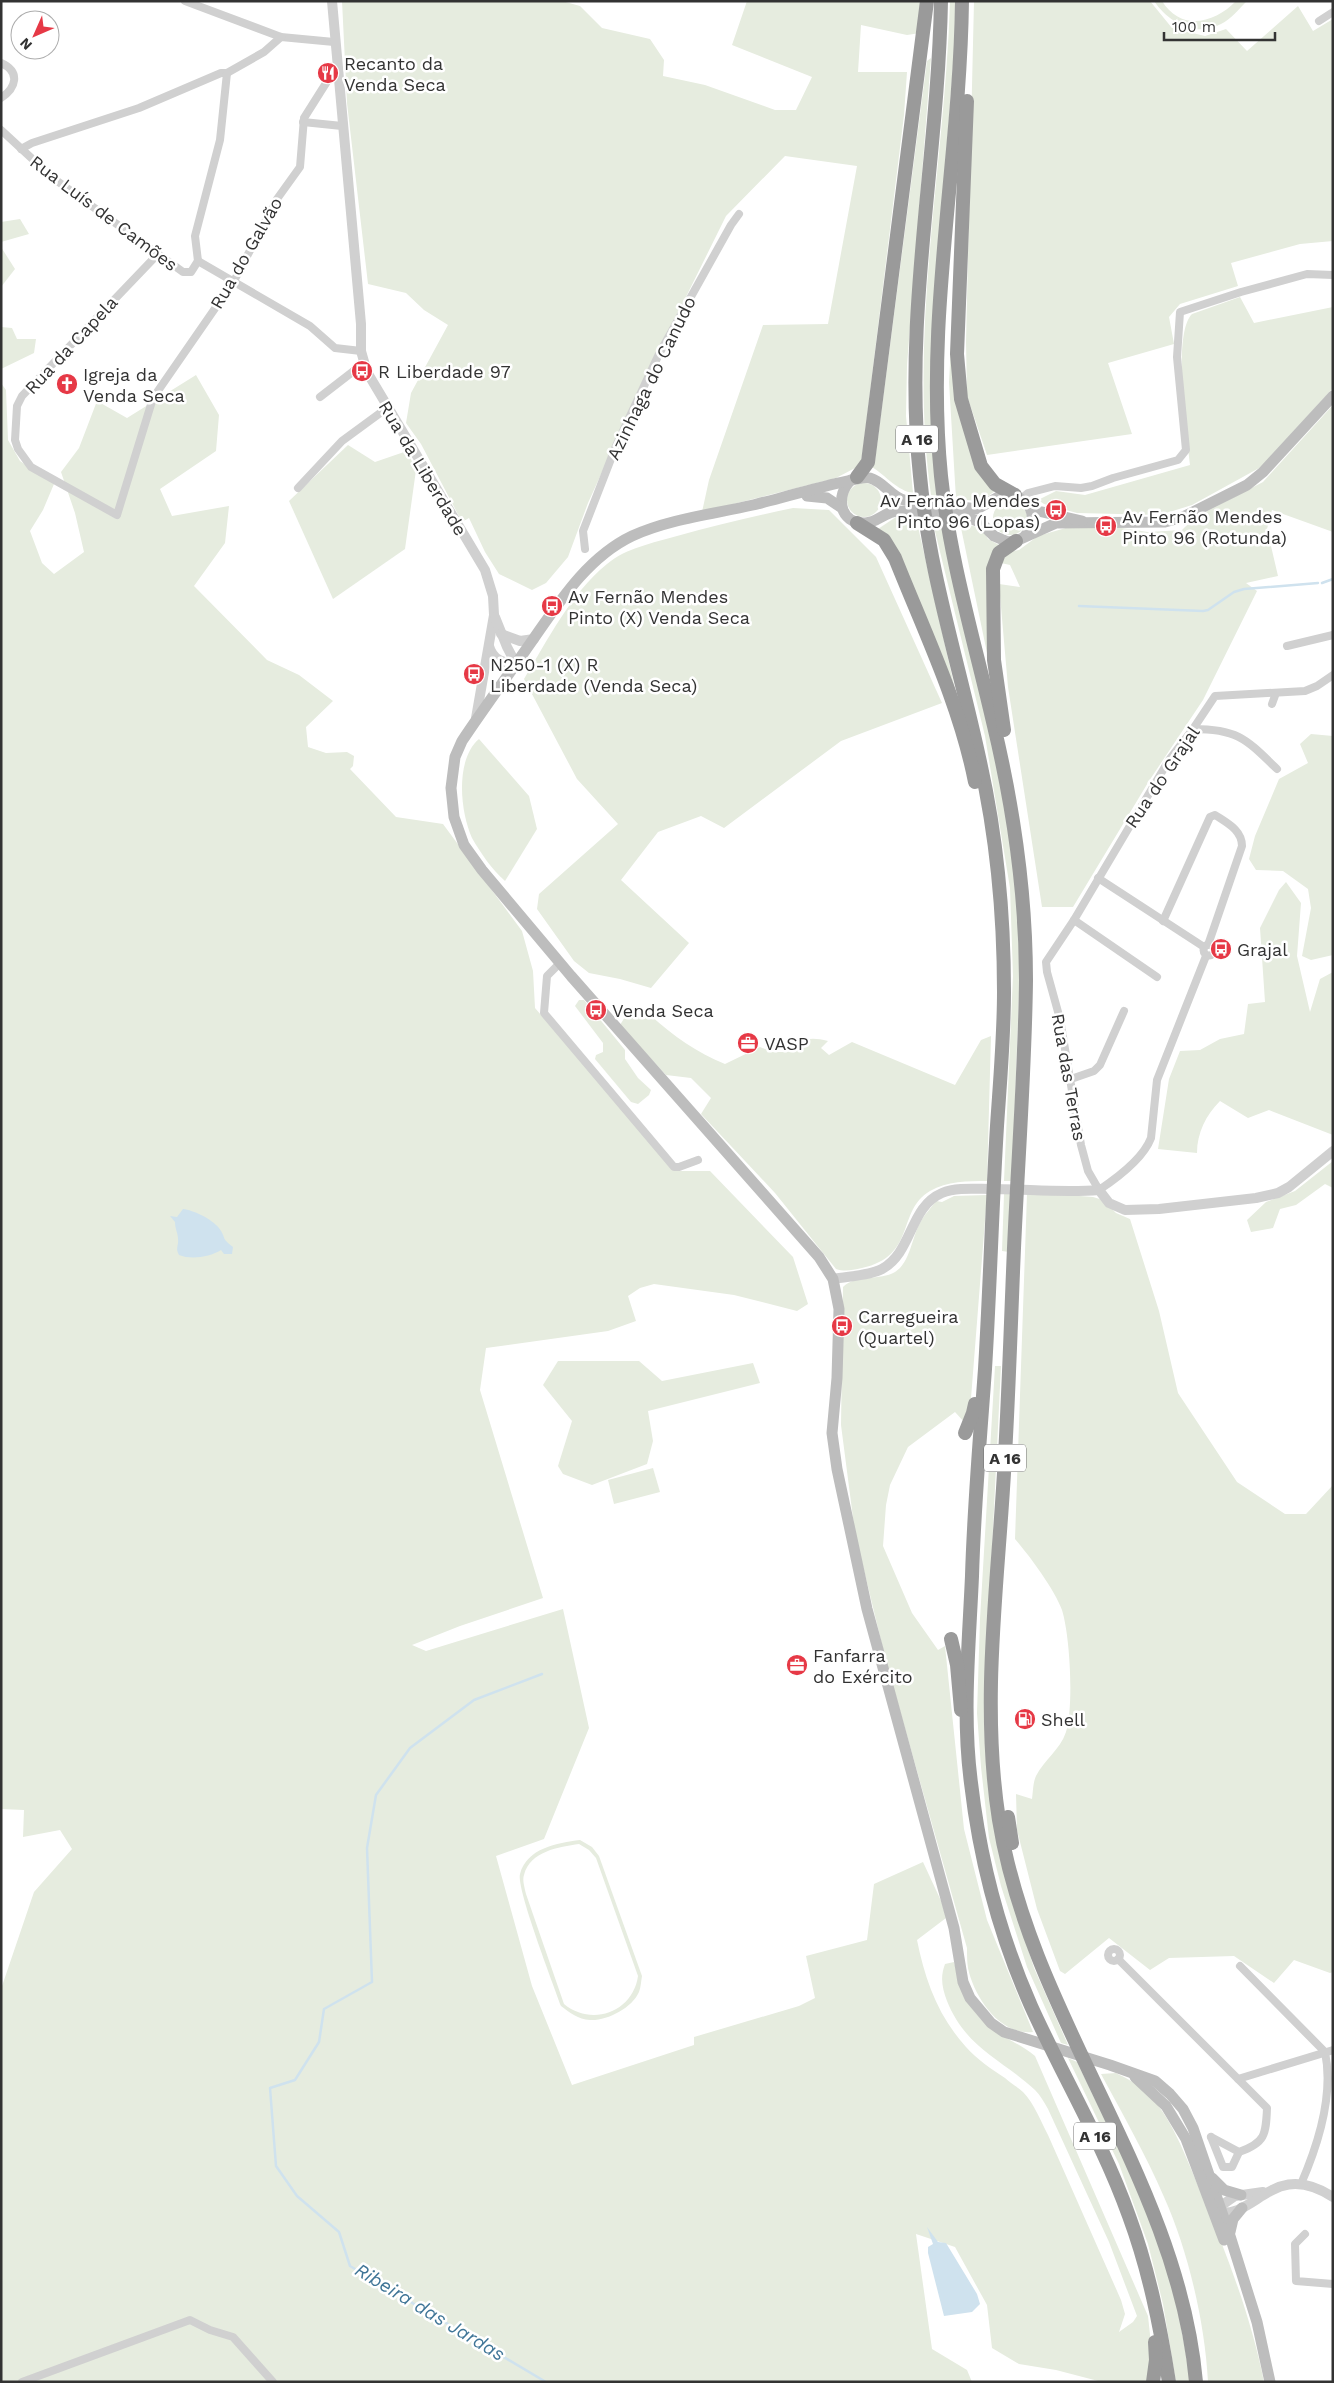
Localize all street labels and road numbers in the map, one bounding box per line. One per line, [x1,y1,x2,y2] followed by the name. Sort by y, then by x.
[26,151,182,275] street label: Rua Luís de Camões
[206,193,286,313] street label: Rua do Galvão
[20,292,122,398] street label: Rua da Capela
[602,293,700,463] street label: Azinhaga do Canudo
[374,397,472,539] street label: Rua da Liberdade
[896,426,938,452] road number: A 16
[1120,722,1204,832] street label: Rua do Grajal
[1047,1012,1091,1142] street label: Rua das Terras
[984,1445,1026,1472] road number: A 16
[1074,2122,1116,2150] road number: A 16

